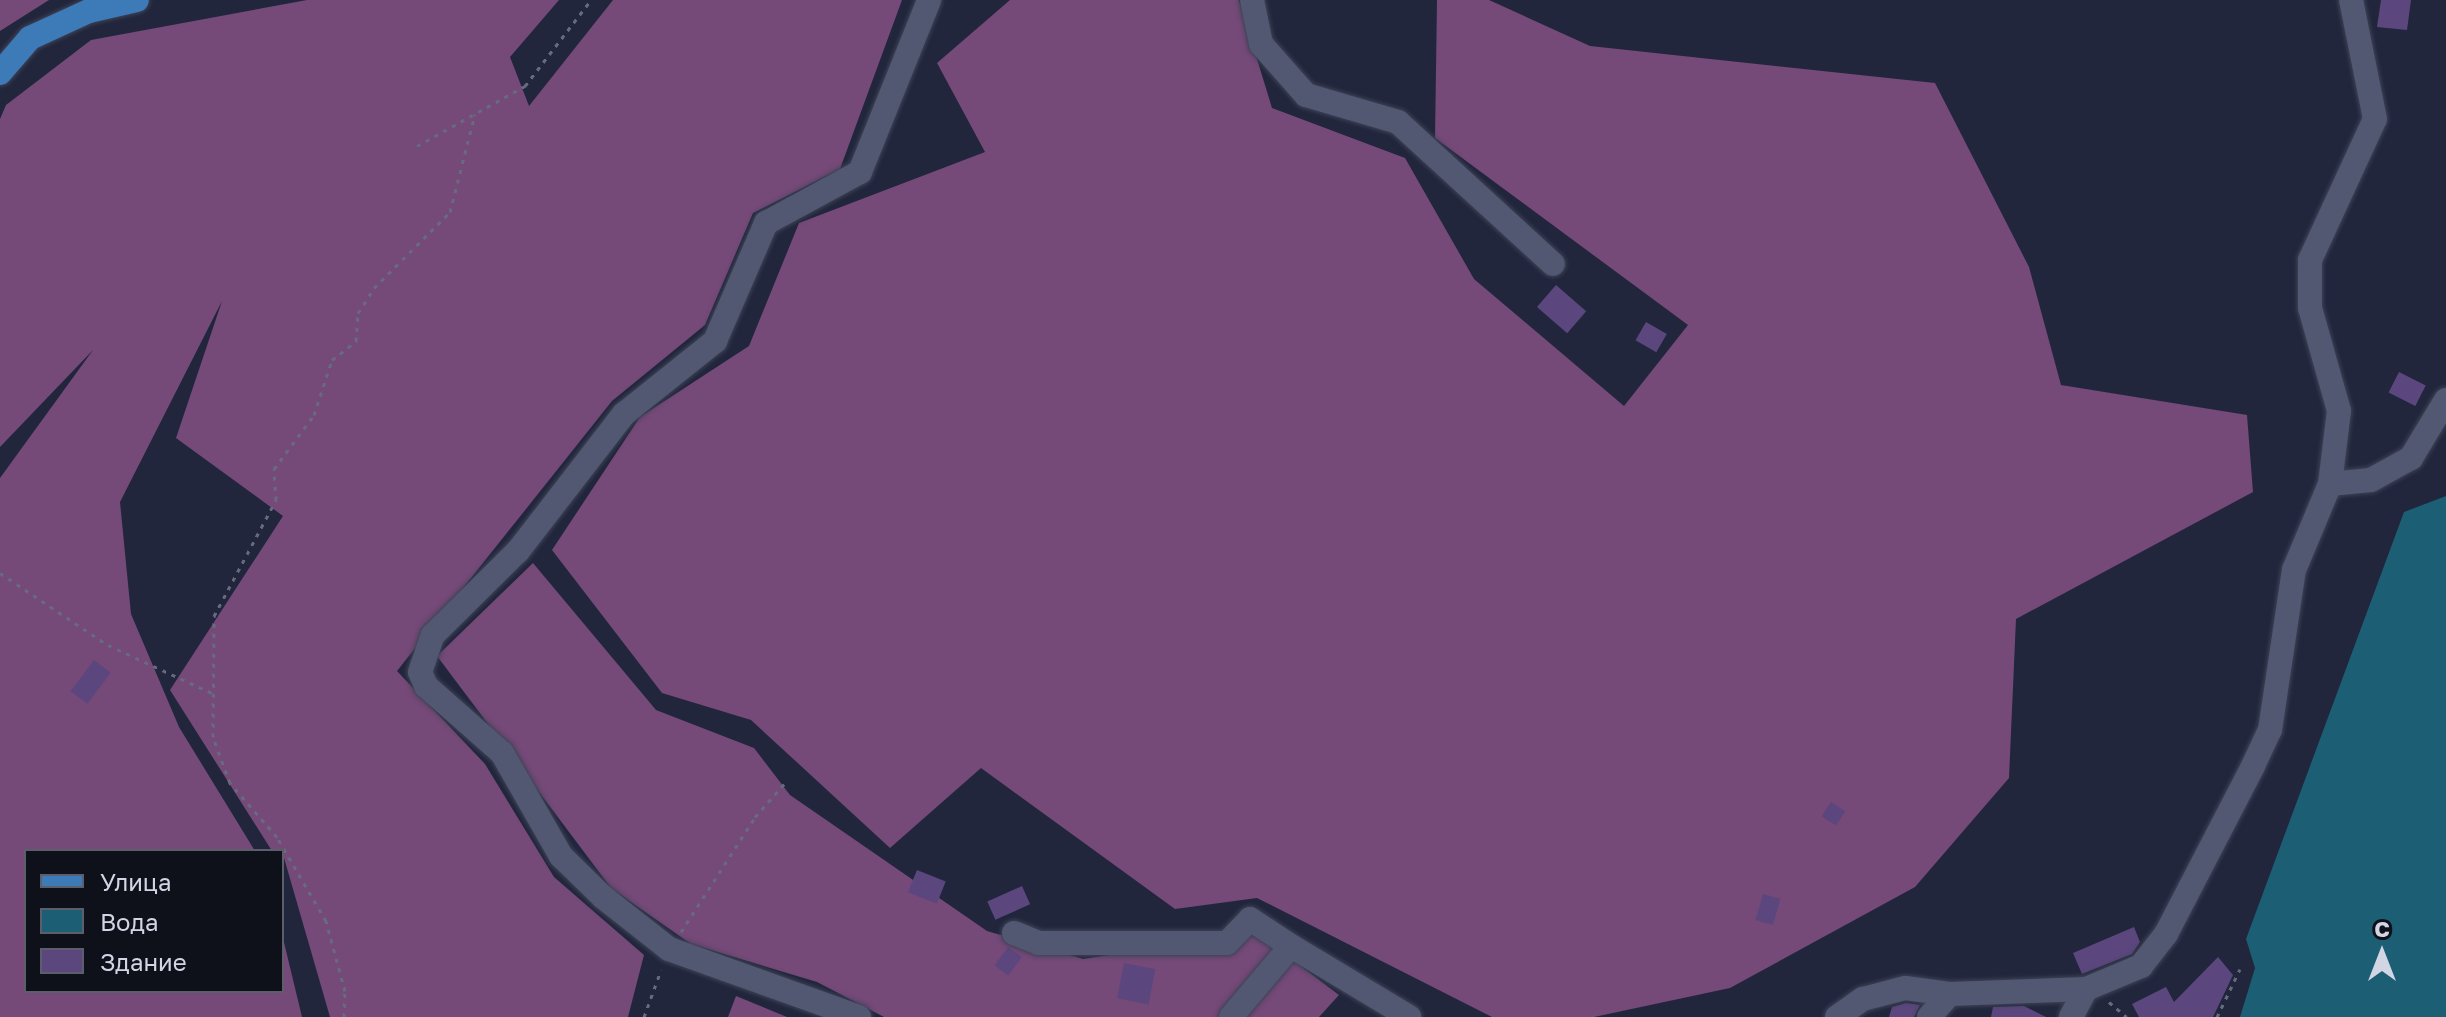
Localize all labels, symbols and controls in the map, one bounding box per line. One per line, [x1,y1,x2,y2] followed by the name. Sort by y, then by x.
[24,849,284,993] legend
[100,867,172,896] text: Улица
[100,907,159,936] text: Вода
[2342,913,2422,993] north arrow
[2374,915,2390,942] text: С
[100,947,187,976] text: Здание

